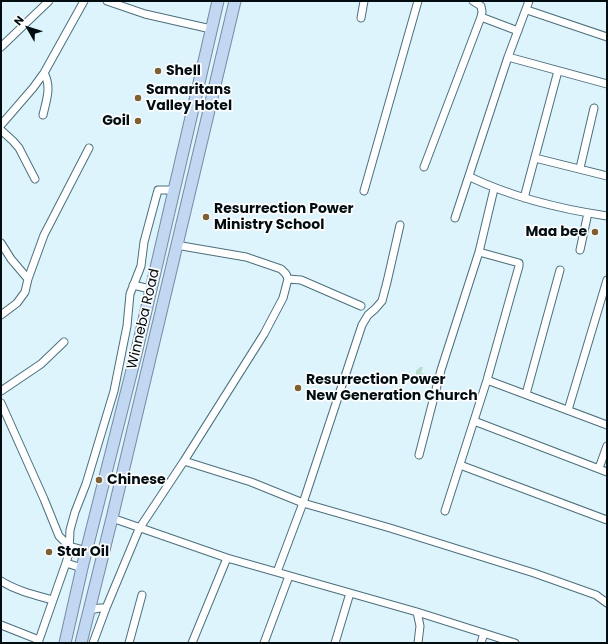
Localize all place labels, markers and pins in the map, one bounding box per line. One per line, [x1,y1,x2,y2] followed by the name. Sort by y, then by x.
[166,63,201,79] place label: Shell
[153,66,163,76] marker: Shell
[146,82,232,114] place label: Samaritans Valley Hotel
[133,93,143,103] marker: Samaritans Valley Hotel
[102,113,130,129] place label: Goil
[133,116,143,126] marker: Goil
[214,201,354,234] place label: Resurrection Power Ministry School
[201,212,211,222] marker: Resurrection Power Ministry School
[525,224,587,240] place label: Maa bee
[590,227,600,237] marker: Maa bee
[306,372,478,404] place label: Resurrection Power New Generation Church
[293,383,303,393] marker: Resurrection Power New Generation Church
[107,472,166,488] place label: Chinese
[94,475,104,485] marker: Chinese
[57,544,109,560] place label: Star Oil
[44,547,54,557] marker: Star Oil

